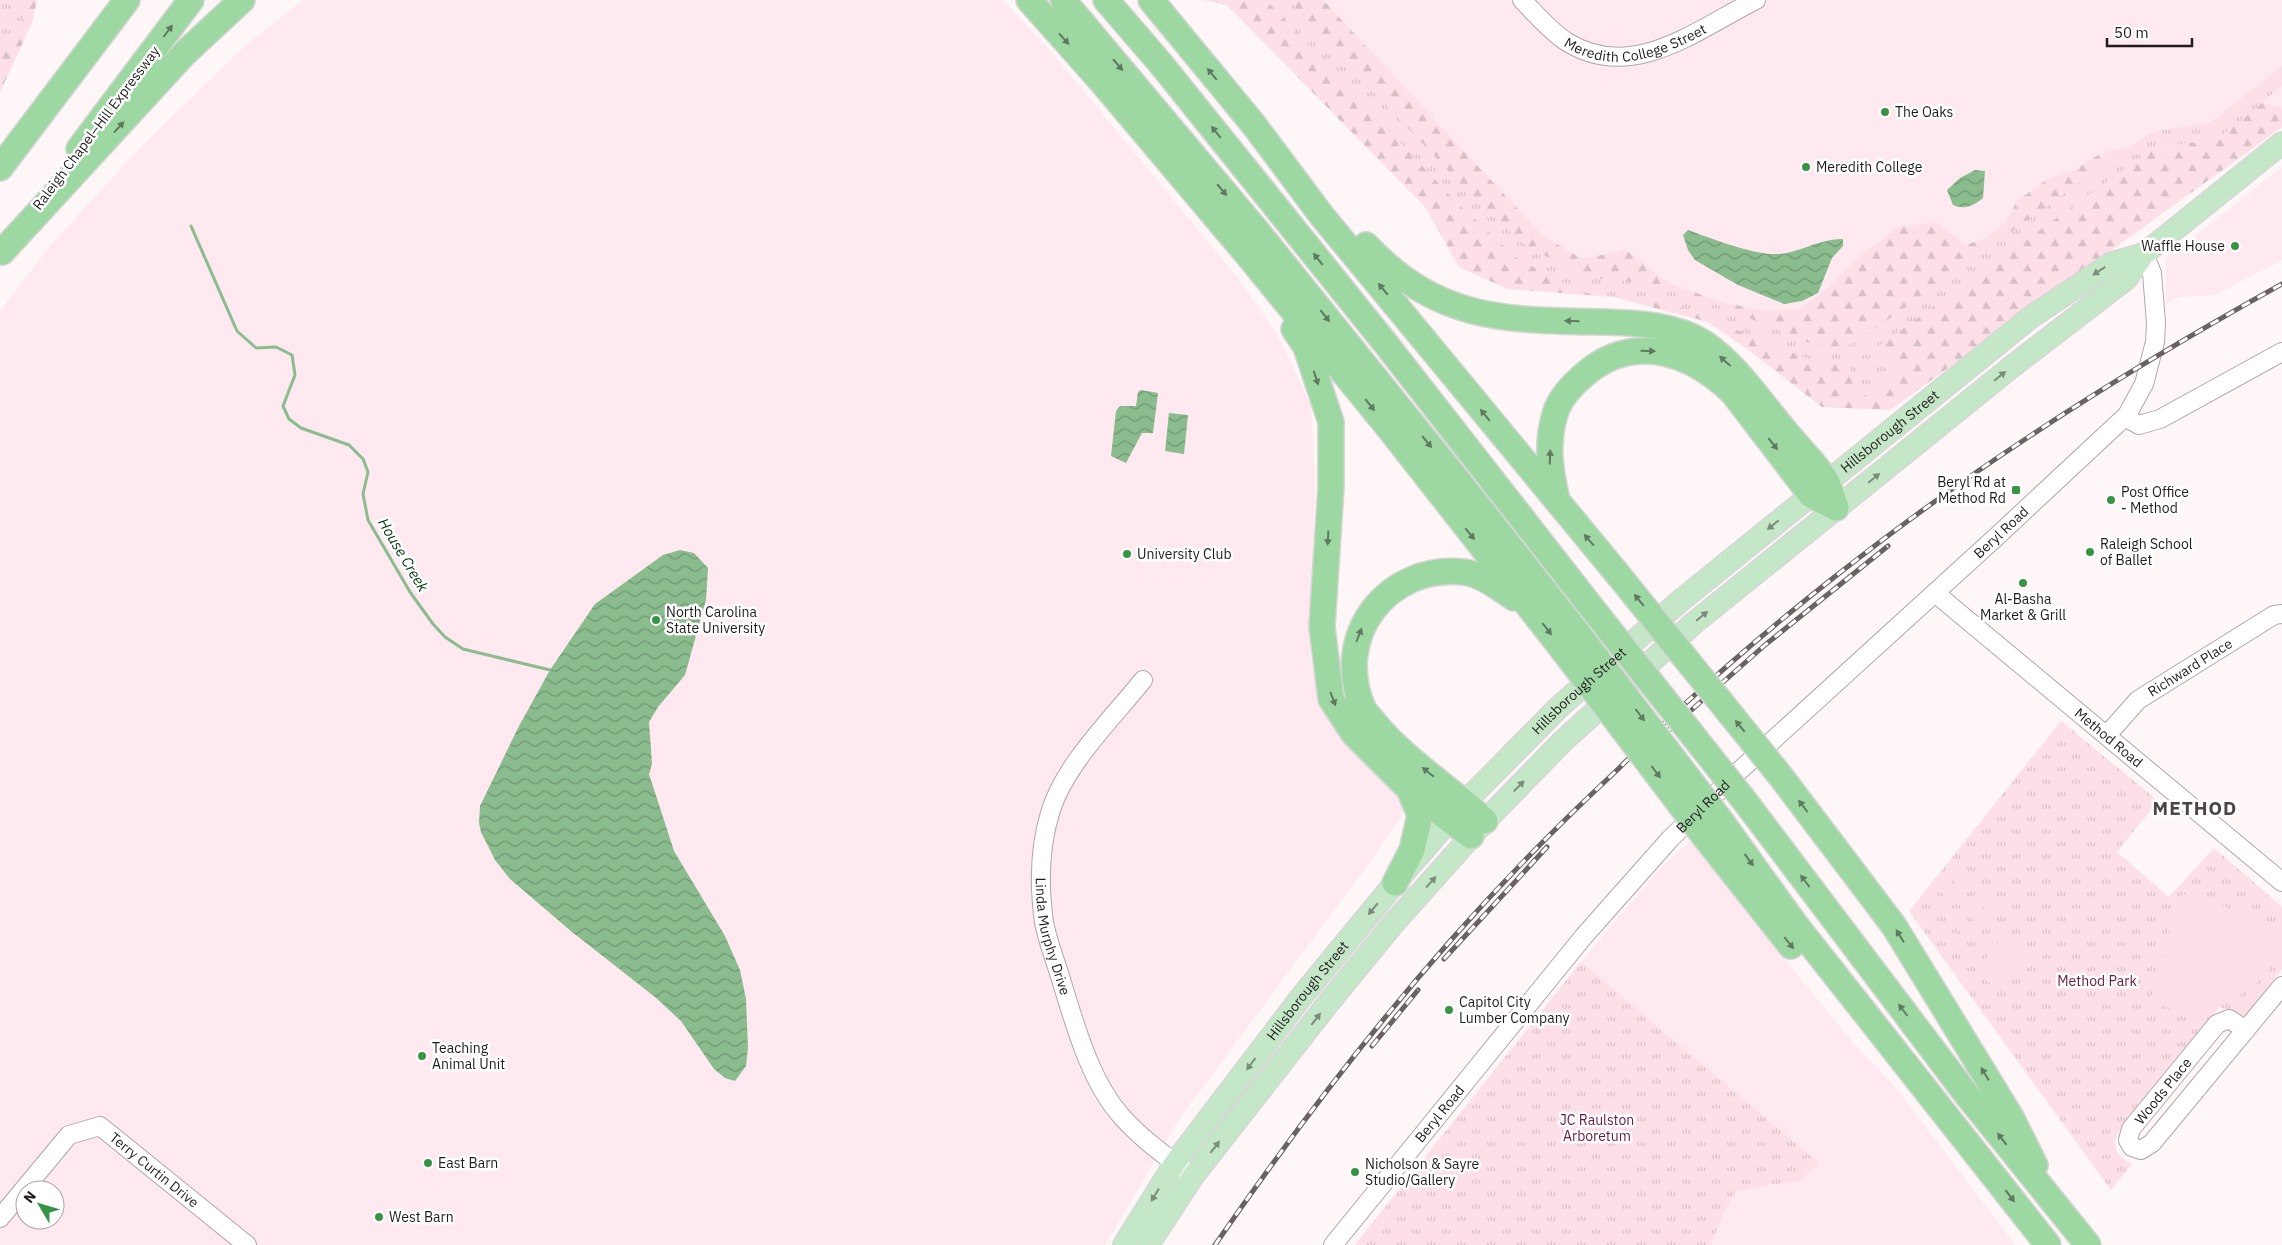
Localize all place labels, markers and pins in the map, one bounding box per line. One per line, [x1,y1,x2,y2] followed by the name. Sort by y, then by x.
[1895,103,1954,121] place label: The Oaks
[1879,106,1891,118] marker: The Oaks
[1816,158,1923,176] place label: Meredith College
[1800,161,1812,173] marker: Meredith College
[2141,237,2225,255] place label: Waffle House
[2229,240,2241,252] marker: Waffle House
[1937,473,2006,507] place label: Beryl Rd at Method Rd
[2121,483,2189,517] place label: Post Office - Method
[2010,484,2022,496] marker: Beryl Rd at Method Rd
[2105,494,2117,506] marker: Post Office - Method
[2100,535,2193,569] place label: Raleigh School of Ballet
[1137,545,1232,563] place label: University Club
[2084,546,2096,558] marker: Raleigh School of Ballet
[1121,548,1133,560] marker: University Club
[2017,577,2029,589] marker: Al-Basha Market & Grill
[1980,590,2066,624] place label: Al-Basha Market & Grill
[666,603,765,637] place label: North Carolina State University
[650,614,662,626] marker: North Carolina State University
[1459,993,1569,1027] place label: Capitol City Lumber Company
[1443,1004,1455,1016] marker: Capitol City Lumber Company
[432,1039,505,1073] place label: Teaching Animal Unit
[416,1050,428,1062] marker: Teaching Animal Unit
[438,1154,498,1172] place label: East Barn
[1365,1155,1480,1189] place label: Nicholson & Sayre Studio/Gallery
[422,1157,434,1169] marker: East Barn
[1349,1166,1361,1178] marker: Nicholson & Sayre Studio/Gallery
[389,1208,454,1226] place label: West Barn
[373,1211,385,1223] marker: West Barn

